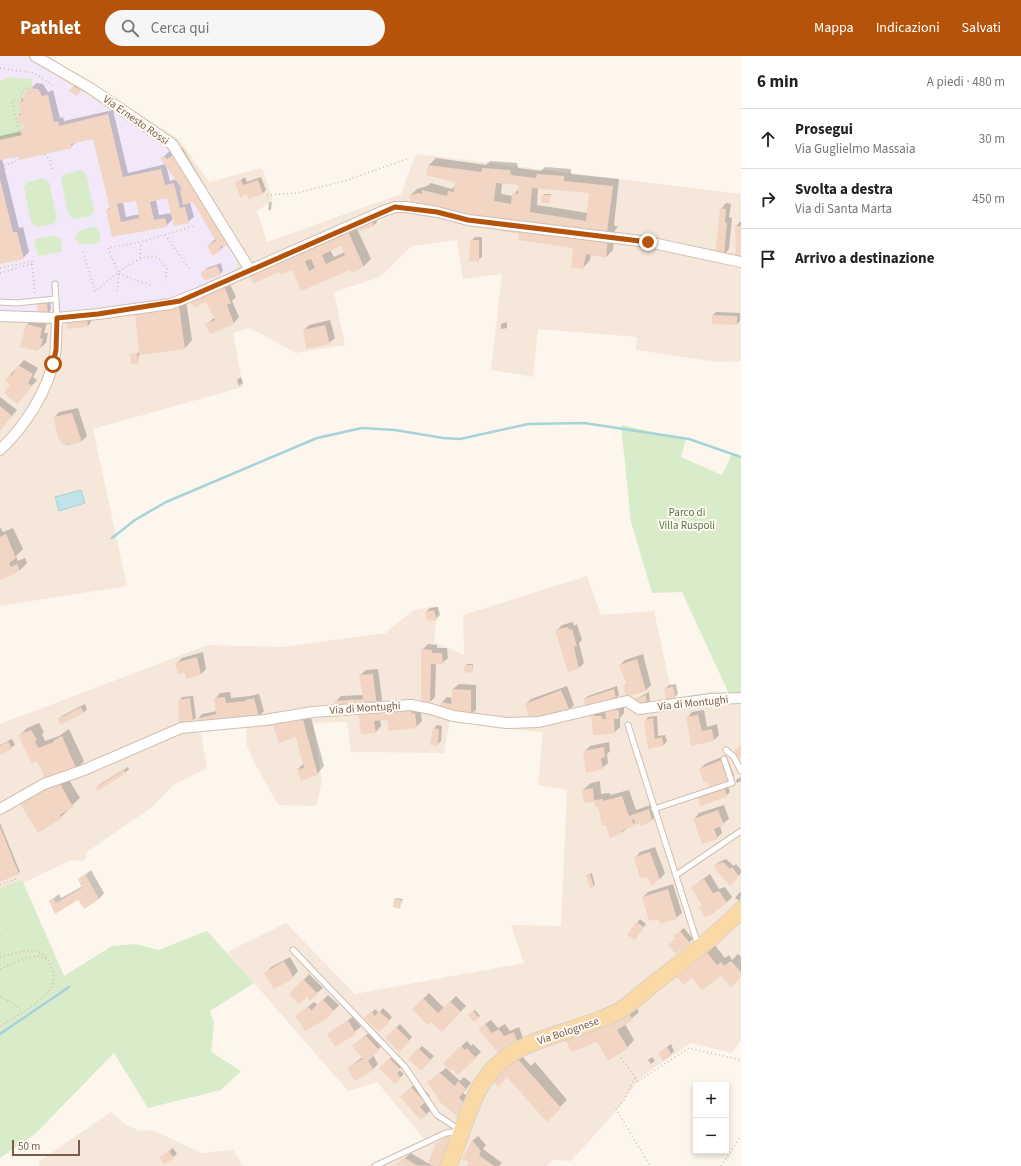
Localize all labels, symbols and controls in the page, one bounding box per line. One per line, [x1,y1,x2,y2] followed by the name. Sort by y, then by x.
[105,10,385,46] search box
[20,15,81,42] text: Pathlet
[119,17,141,39] icon: search
[151,18,209,39] text: Cerca qui
[814,18,854,38] text: Mappa
[876,18,940,38] text: Indicazioni
[962,18,1001,38] text: Salvati
[757,70,798,94] text: 6 min
[927,73,1005,91] text: A piedi · 480 m
[100,92,172,148] street label: Via Ernesto Rossi
[795,119,853,140] text: Prosegui
[757,128,779,150] icon: ahead
[979,130,1005,148] text: 30 m
[795,140,916,158] text: Via Guglielmo Massaia
[795,179,893,200] text: Svolta a destra
[757,188,779,210] icon: right
[972,190,1005,208] text: 450 m
[795,200,892,218] text: Via di Santa Marta
[639,233,657,251] route end
[757,248,779,270] icon: arrive
[795,248,934,269] text: Arrivo a destinazione
[44,355,62,373] route start
[659,505,715,533] park label: Parco di Villa Ruspoli
[657,692,729,714] street label: Via di Montughi
[329,698,401,718] street label: Via di Montughi
[535,1013,601,1049] street label: Via Bolognese
[693,1082,729,1154] map controls
[693,1082,729,1118] button: +
[693,1118,729,1154] button: −
[12,1138,80,1157] scale bar
[18,1139,40,1154] text: 50 m

